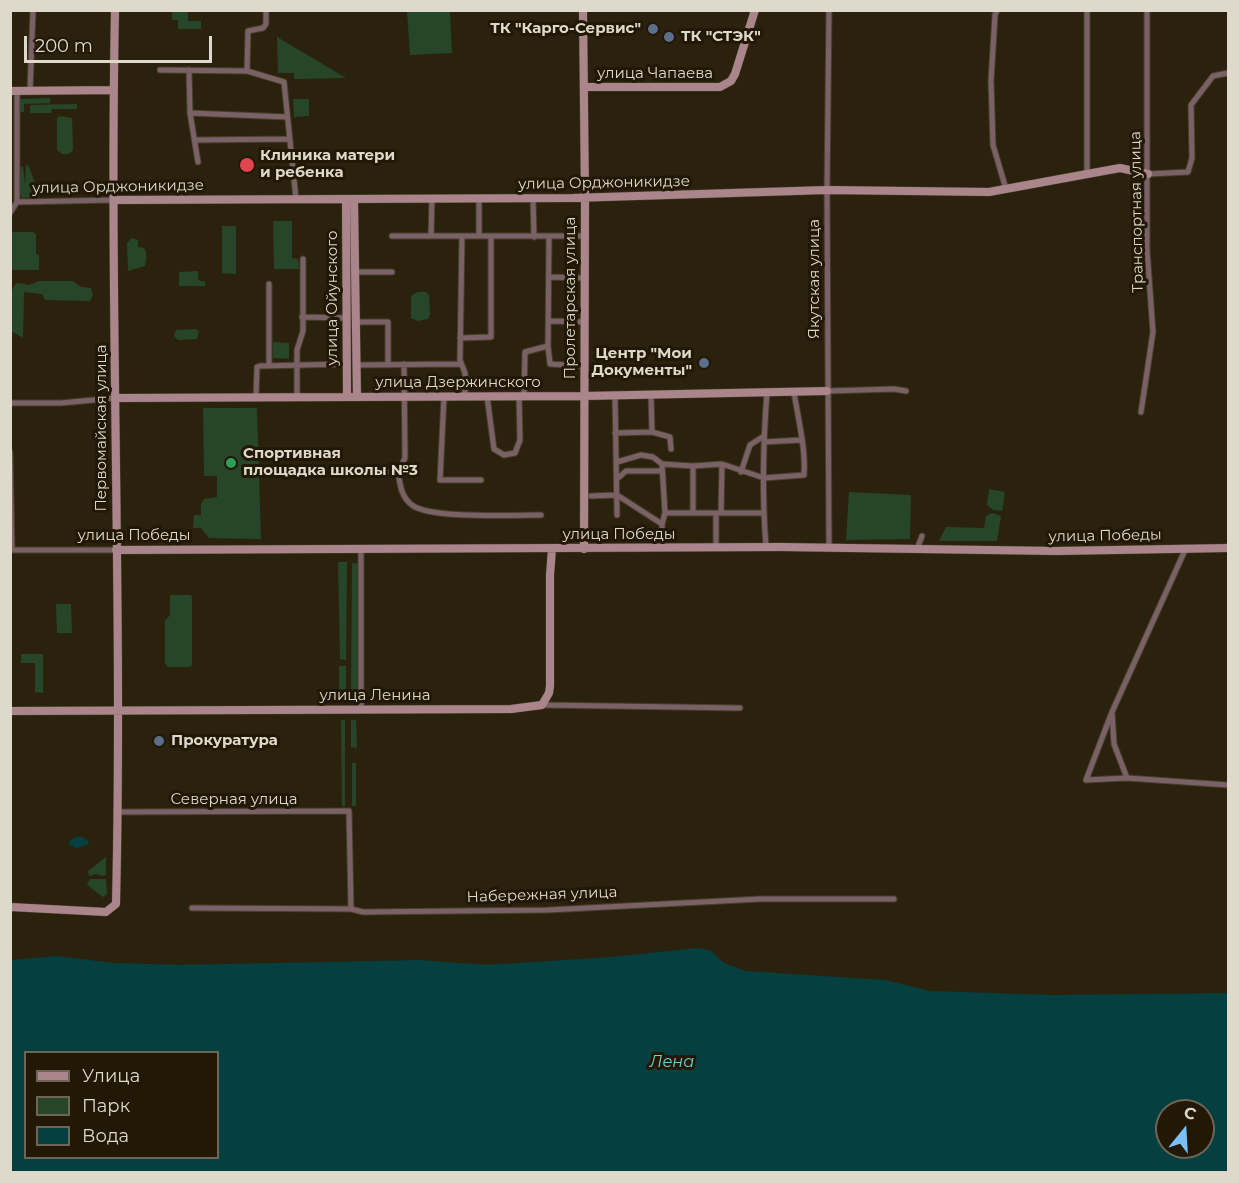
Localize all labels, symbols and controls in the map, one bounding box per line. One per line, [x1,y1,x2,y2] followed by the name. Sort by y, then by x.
[490,20,641,38] place label: ТК "Карго-Сервис"
[646,22,660,36] marker: ТК "Карго-Сервис"
[27,24,214,62] scale bar
[681,28,761,46] place label: ТК "СТЭК"
[662,30,676,44] marker: ТК "СТЭК"
[35,35,93,57] text: 200 m
[597,65,713,83] street label: улица Чапаева
[1127,131,1147,293] street label: Транспортная улица
[260,147,395,182] place label: Клиника матери и ребенка
[238,156,256,174] marker: Клиника матери и ребенка
[518,173,690,193] street label: улица Орджоникидзе
[32,177,204,197] street label: улица Орджоникидзе
[562,217,580,379] street label: Пролетарская улица
[806,219,824,339] street label: Якутская улица
[324,230,342,366] street label: улица Ойунского
[93,344,111,512] street label: Первомайская улица
[592,345,692,380] place label: Центр "Мои Документы"
[697,356,711,370] marker: Центр "Мои Документы"
[375,374,541,392] street label: улица Дзержинского
[243,445,418,480] place label: Спортивная площадка школы №3
[224,456,238,470] marker: Спортивная площадка школы №3
[562,526,676,544] street label: улица Победы
[1048,526,1162,546] street label: улица Победы
[77,527,191,545] street label: улица Победы
[319,687,431,705] street label: улица Ленина
[171,732,278,750] place label: Прокуратура
[152,734,166,748] marker: Прокуратура
[170,791,298,809] street label: Северная улица
[466,883,618,907] street label: Набережная улица
[24,1051,219,1159] legend
[650,1052,694,1072] water label: Лена
[82,1065,140,1087] text: Улица
[82,1095,130,1117] text: Парк
[1155,1099,1215,1159] north arrow
[1182,1102,1199,1124] text: С
[82,1125,129,1147] text: Вода

